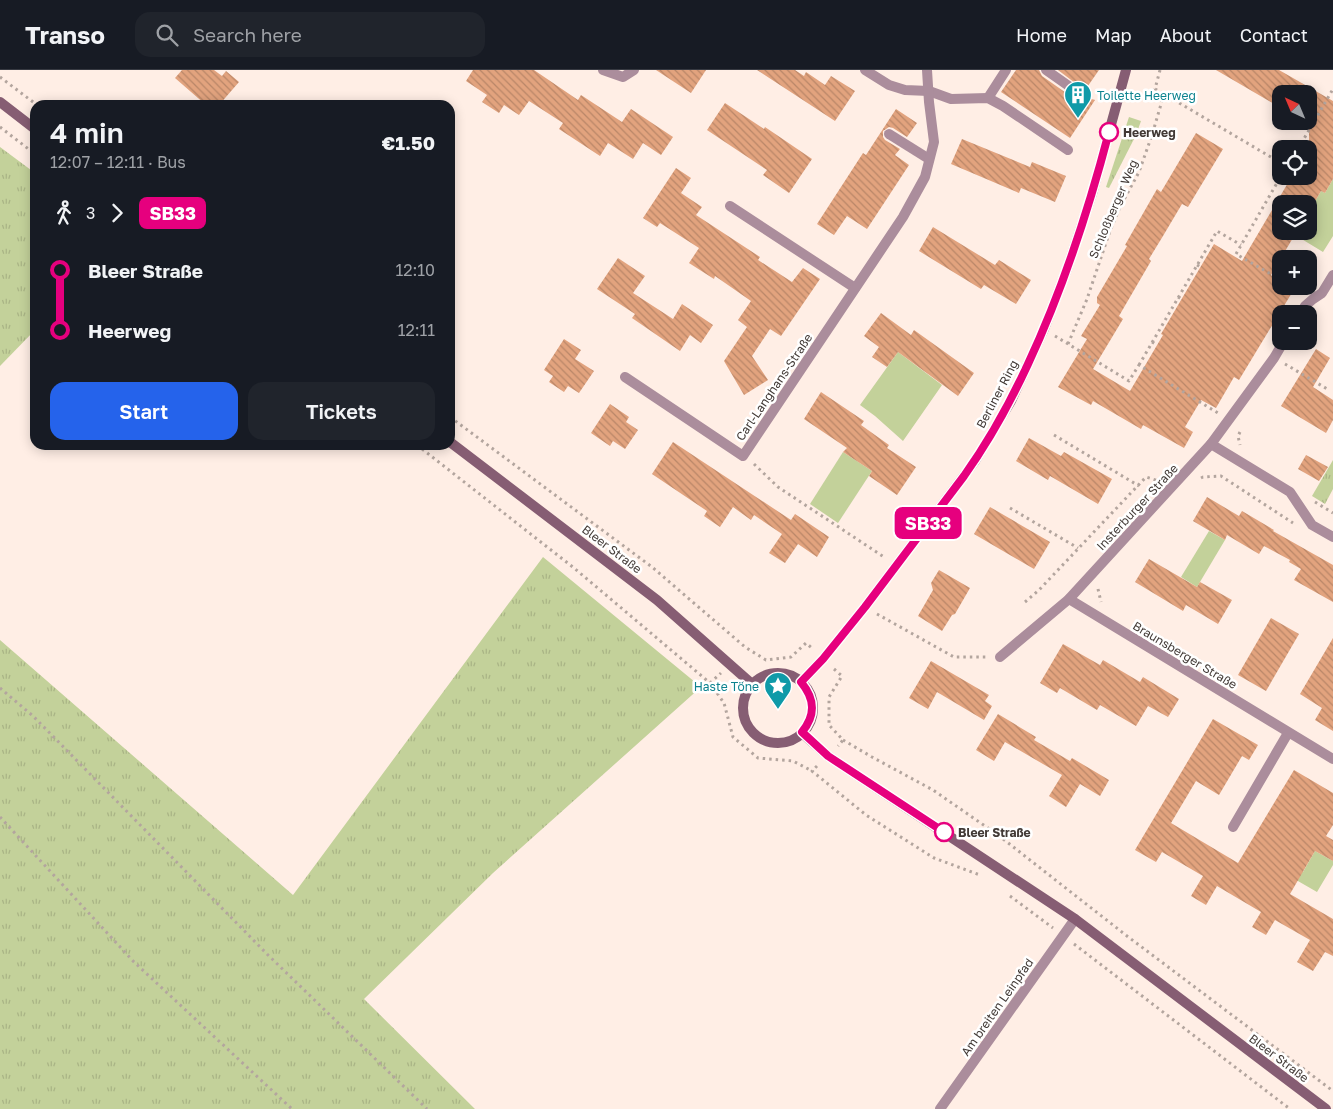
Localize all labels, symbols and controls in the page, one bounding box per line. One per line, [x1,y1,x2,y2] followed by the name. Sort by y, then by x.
[135,12,485,57] search box
[25,20,105,49] text: Transo
[153,21,181,49] icon: search
[193,23,302,46] text: Search here
[1016,24,1067,46] text: Home
[1095,24,1132,46] text: Map
[1160,24,1212,46] text: About
[1240,24,1308,46] text: Contact
[1063,80,1093,119] building icon: Toilette Heerweg
[1272,85,1318,130] north arrow
[1272,85,1317,350] map controls
[1097,88,1196,103] place label: Toilette Heerweg
[50,116,124,149] text: 4 min
[1099,122,1119,142] marker: Heerweg
[1123,125,1176,140] place label: Heerweg
[382,131,435,154] text: €1.50
[1272,140,1317,185] button: locate
[50,152,186,172] text: 12:07 – 12:11 · Bus
[1085,157,1141,261] street label: Schloßberger Weg
[1272,195,1317,240] button: layers
[50,199,78,227] icon: walk
[103,199,131,227] icon: forward
[149,202,196,224] text: SB33
[86,203,95,223] text: 3
[1272,250,1317,295] button: +
[88,259,203,282] text: Bleer Straße
[395,260,435,280] text: 12:10
[1272,305,1317,350] button: −
[88,319,171,342] text: Heerweg
[398,320,435,340] text: 12:11
[733,331,815,443] street label: Carl-Langhans-Straße
[973,357,1021,431] street label: Berliner Ring
[50,382,238,440] button: Start
[248,382,435,440] button: Tickets
[1093,461,1181,553] street label: Insterburger Straße
[893,507,963,539] line badge: SB33
[905,512,951,534] text: SB33
[579,522,645,576] street label: Bleer Straße
[1130,618,1240,692] street label: Braunsberger Straße
[763,671,793,710] place icon: Haste Töne
[694,679,759,694] place label: Haste Töne
[934,822,954,842] marker: Bleer Straße
[958,825,1031,840] place label: Bleer Straße
[958,955,1036,1059] street label: Am breiten Leinpfad
[1246,1031,1312,1085] street label: Bleer Straße

